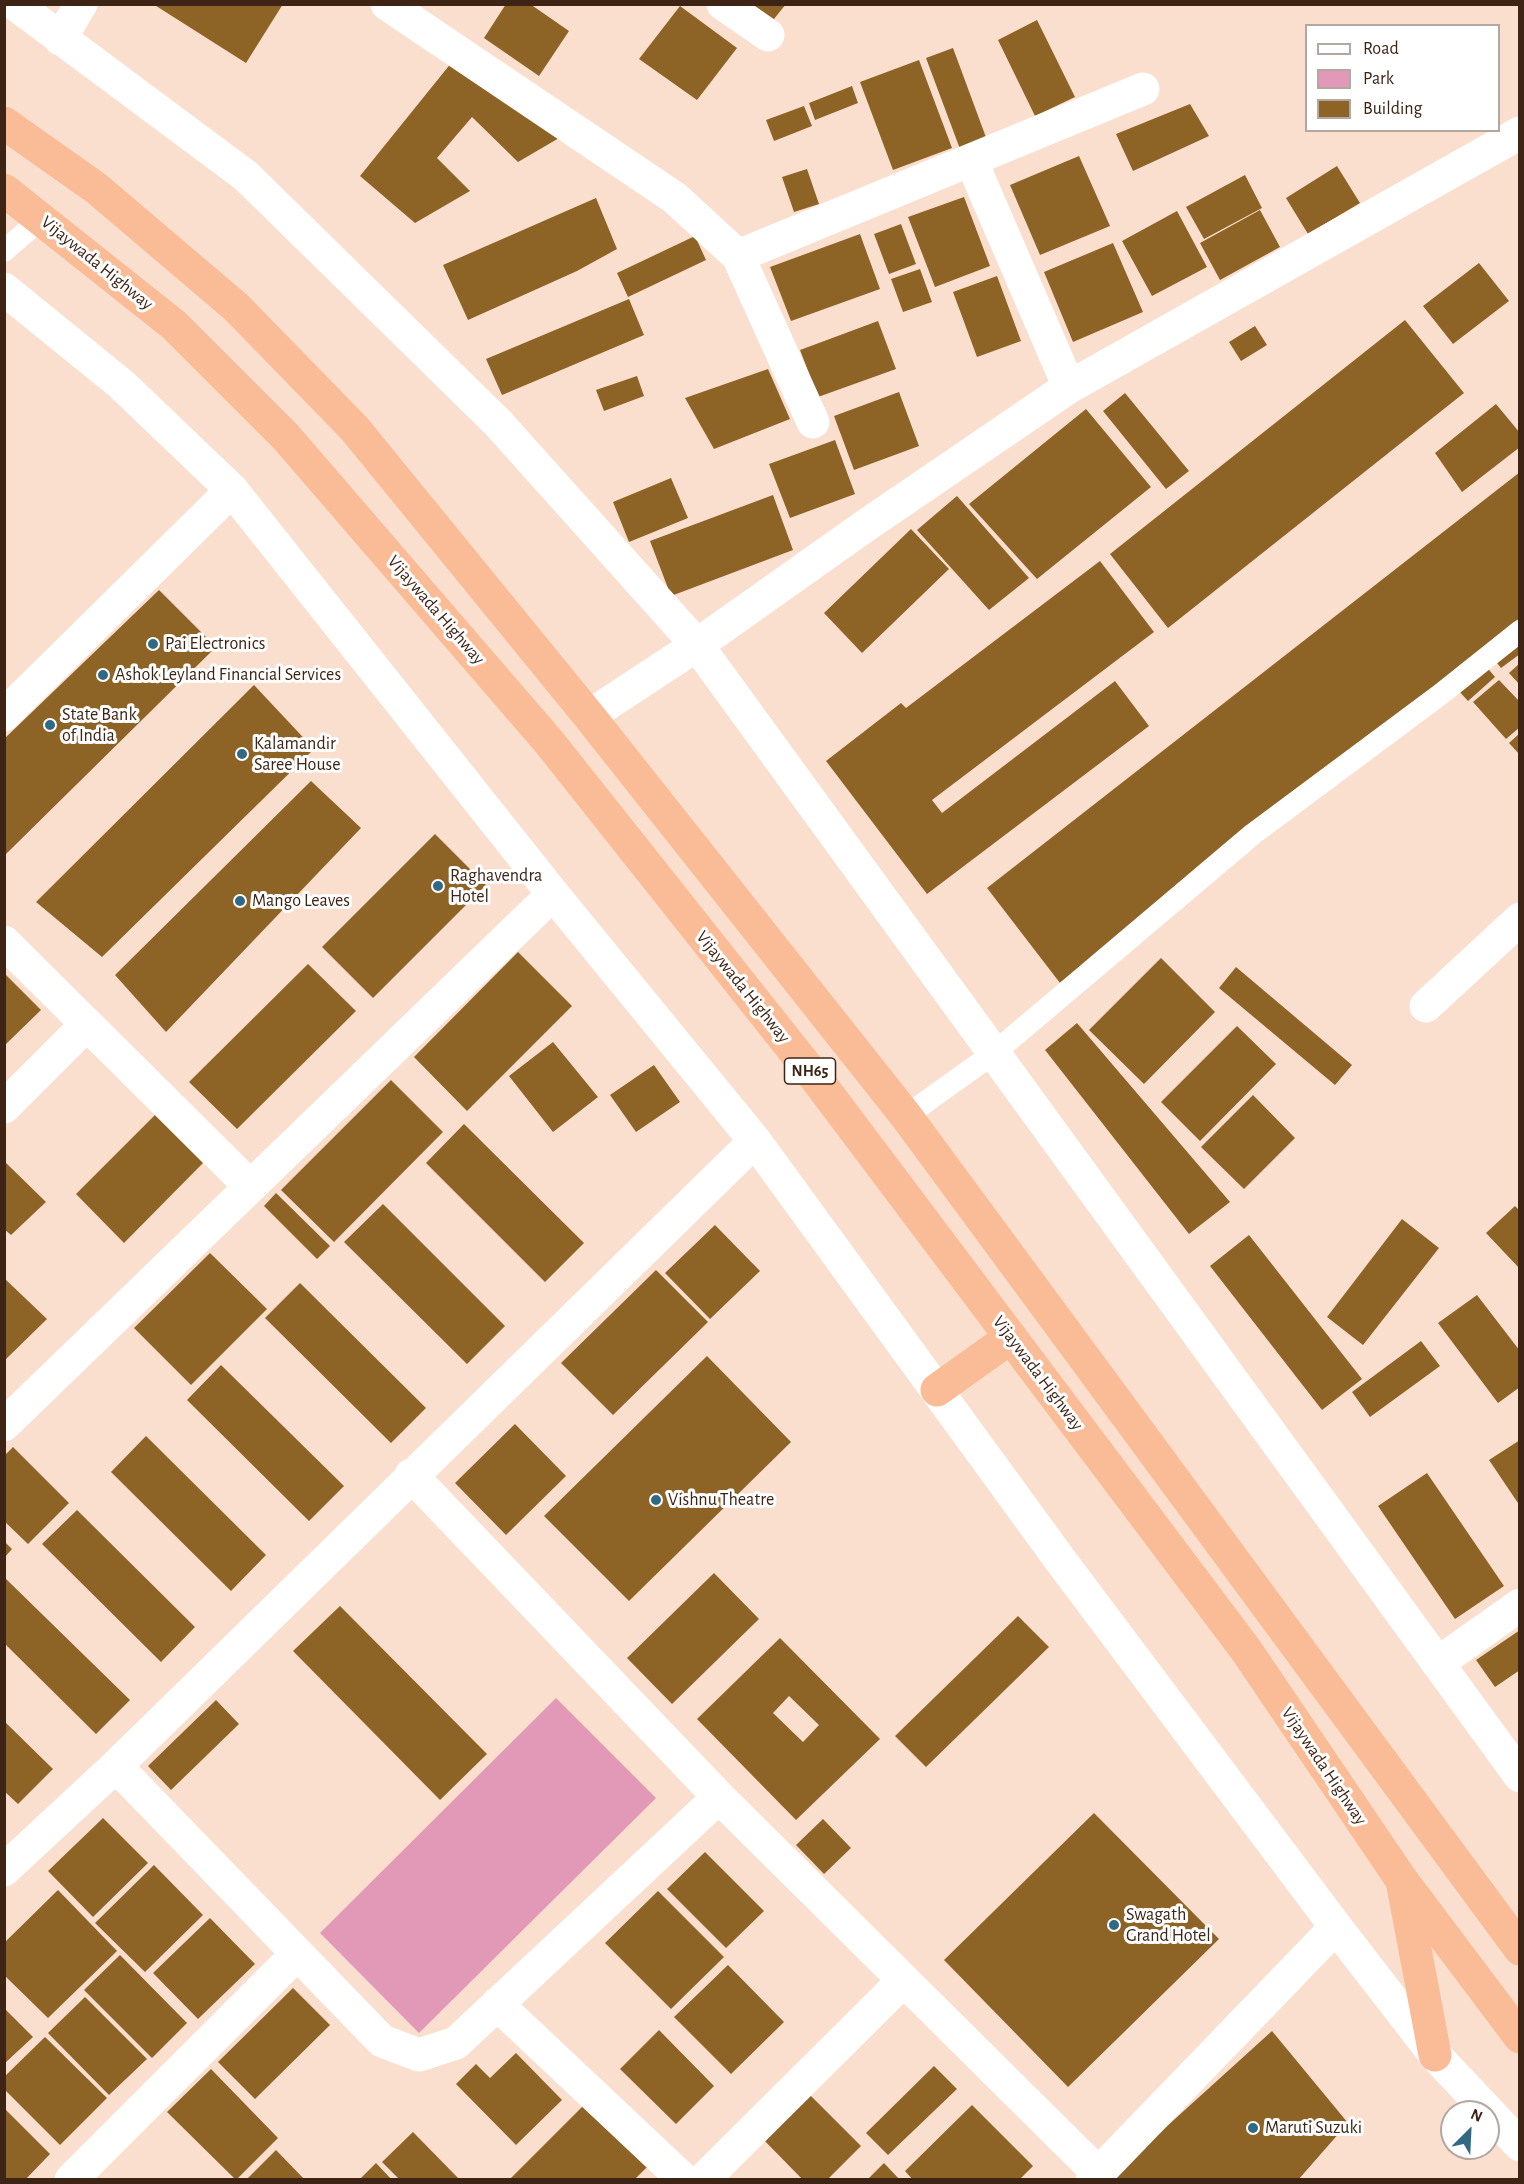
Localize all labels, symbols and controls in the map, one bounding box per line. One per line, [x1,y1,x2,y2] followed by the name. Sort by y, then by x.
[1305,24,1500,132] legend
[1363,40,1399,58] text: Road
[1363,70,1394,88] text: Park
[1363,100,1422,118] text: Building
[37,211,157,315] street label: Vijaywada Highway
[383,551,489,669] street label: Vijaywada Highway
[165,633,265,655] place label: Pai Electronics
[146,637,160,651] marker: Pai Electronics
[115,664,341,686] place label: Ashok Leyland Financial Services
[96,668,110,682] marker: Ashok Leyland Financial Services
[62,704,137,746] place label: State Bank of India
[43,718,57,732] marker: State Bank of India
[254,733,341,776] place label: Kalamandir Saree House
[235,747,249,761] marker: Kalamandir Saree House
[450,865,542,908] place label: Raghavendra Hotel
[431,879,445,893] marker: Raghavendra Hotel
[252,890,350,912] place label: Mango Leaves
[233,894,247,908] marker: Mango Leaves
[691,927,795,1047] street label: Vijaywada Highway
[784,1058,836,1084] road number: NH65
[988,1311,1088,1435] street label: Vijaywada Highway
[668,1489,774,1511] place label: Vishnu Theatre
[649,1493,663,1507] marker: Vishnu Theatre
[1277,1703,1371,1829] street label: Vijaywada Highway
[1126,1904,1211,1946] place label: Swagath Grand Hotel
[1107,1918,1121,1932] marker: Swagath Grand Hotel
[1440,2100,1500,2160] north arrow
[1468,2106,1485,2125] text: N
[1265,2117,1362,2139] place label: Maruti Suzuki
[1246,2121,1260,2135] marker: Maruti Suzuki

